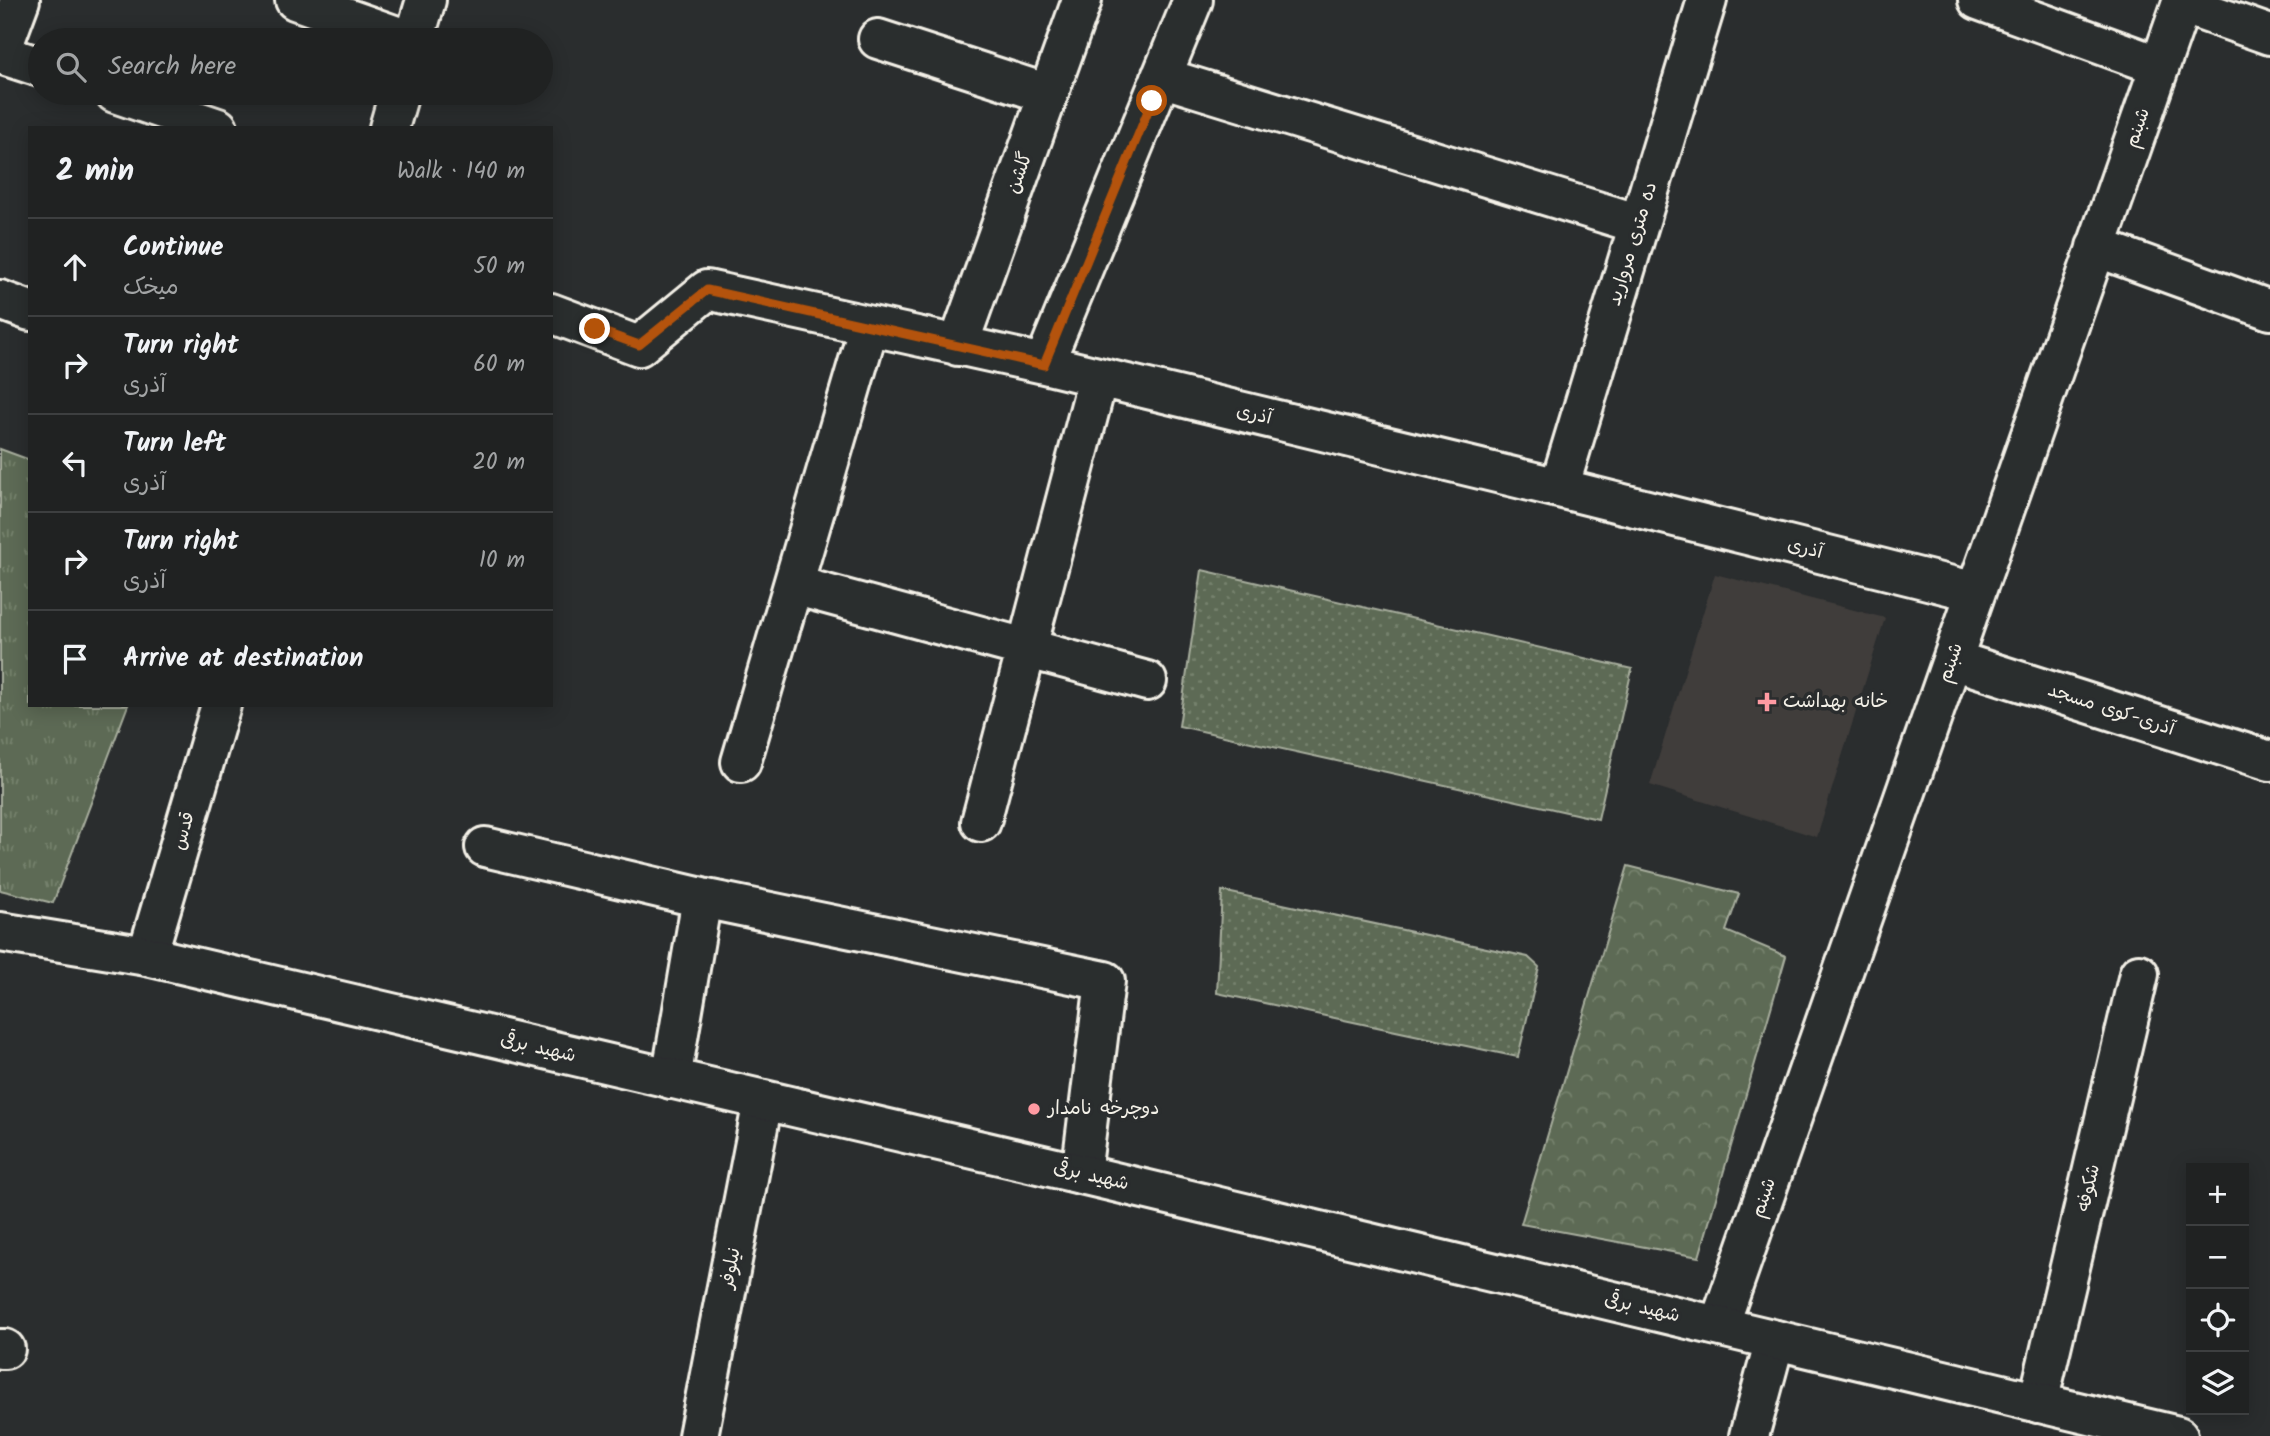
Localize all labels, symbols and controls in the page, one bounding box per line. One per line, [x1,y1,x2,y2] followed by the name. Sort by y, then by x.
[28,28,553,105] search box
[108,46,236,88] text: Search here
[52,48,90,86] icon: search
[1136,85,1167,116] route start
[2117,104,2159,152] street label: شبنم
[56,148,134,196] text: 2 min
[999,148,1041,198] street label: گلشن
[397,154,525,190] text: Walk · 140 m
[1600,178,1666,310] street label: ده متری مروارید
[123,227,224,269] text: Continue
[56,248,94,286] icon: ahead
[474,249,525,285] text: 50 m
[123,270,179,306] text: میخک
[579,313,610,344] route end
[123,325,239,367] text: Turn right
[56,346,94,384] icon: right
[473,347,525,383] text: 60 m
[123,368,166,404] text: آذری
[1233,396,1276,434] street label: آذری
[123,423,226,465] text: Turn left
[56,444,94,482] icon: left
[473,445,525,481] text: 20 m
[123,466,166,502] text: آذری
[123,521,239,563] text: Turn right
[1784,530,1827,568] street label: آذری
[56,542,94,580] icon: right
[479,543,525,579] text: 10 m
[123,564,166,600] text: آذری
[123,638,363,680] text: Arrive at destination
[1930,639,1972,687] street label: شبنم
[56,640,94,678] icon: arrive
[2044,675,2180,745] street label: آذری-کوی مسجد
[1783,687,1888,717] place label: خانه بهداشت
[1757,692,1777,712] marker: خانه بهداشت
[164,808,204,854] street label: قدس
[497,1025,579,1071] street label: شهید برقی
[1046,1094,1160,1124] place label: دوچرخه نامدار
[1026,1101,1042,1117] marker: دوچرخه نامدار
[1050,1153,1132,1199] street label: شهید برقی
[2069,1161,2109,1215] street label: شکوفه
[2186,1163,2249,1415] map controls
[2186,1163,2249,1226] button: +
[1743,1174,1785,1222] street label: شبنم
[2186,1226,2249,1289] button: −
[712,1245,750,1293] street label: نیلوفر
[1601,1285,1683,1331] street label: شهید برقی
[2186,1289,2249,1352] button: locate
[2186,1352,2249,1415] button: layers

